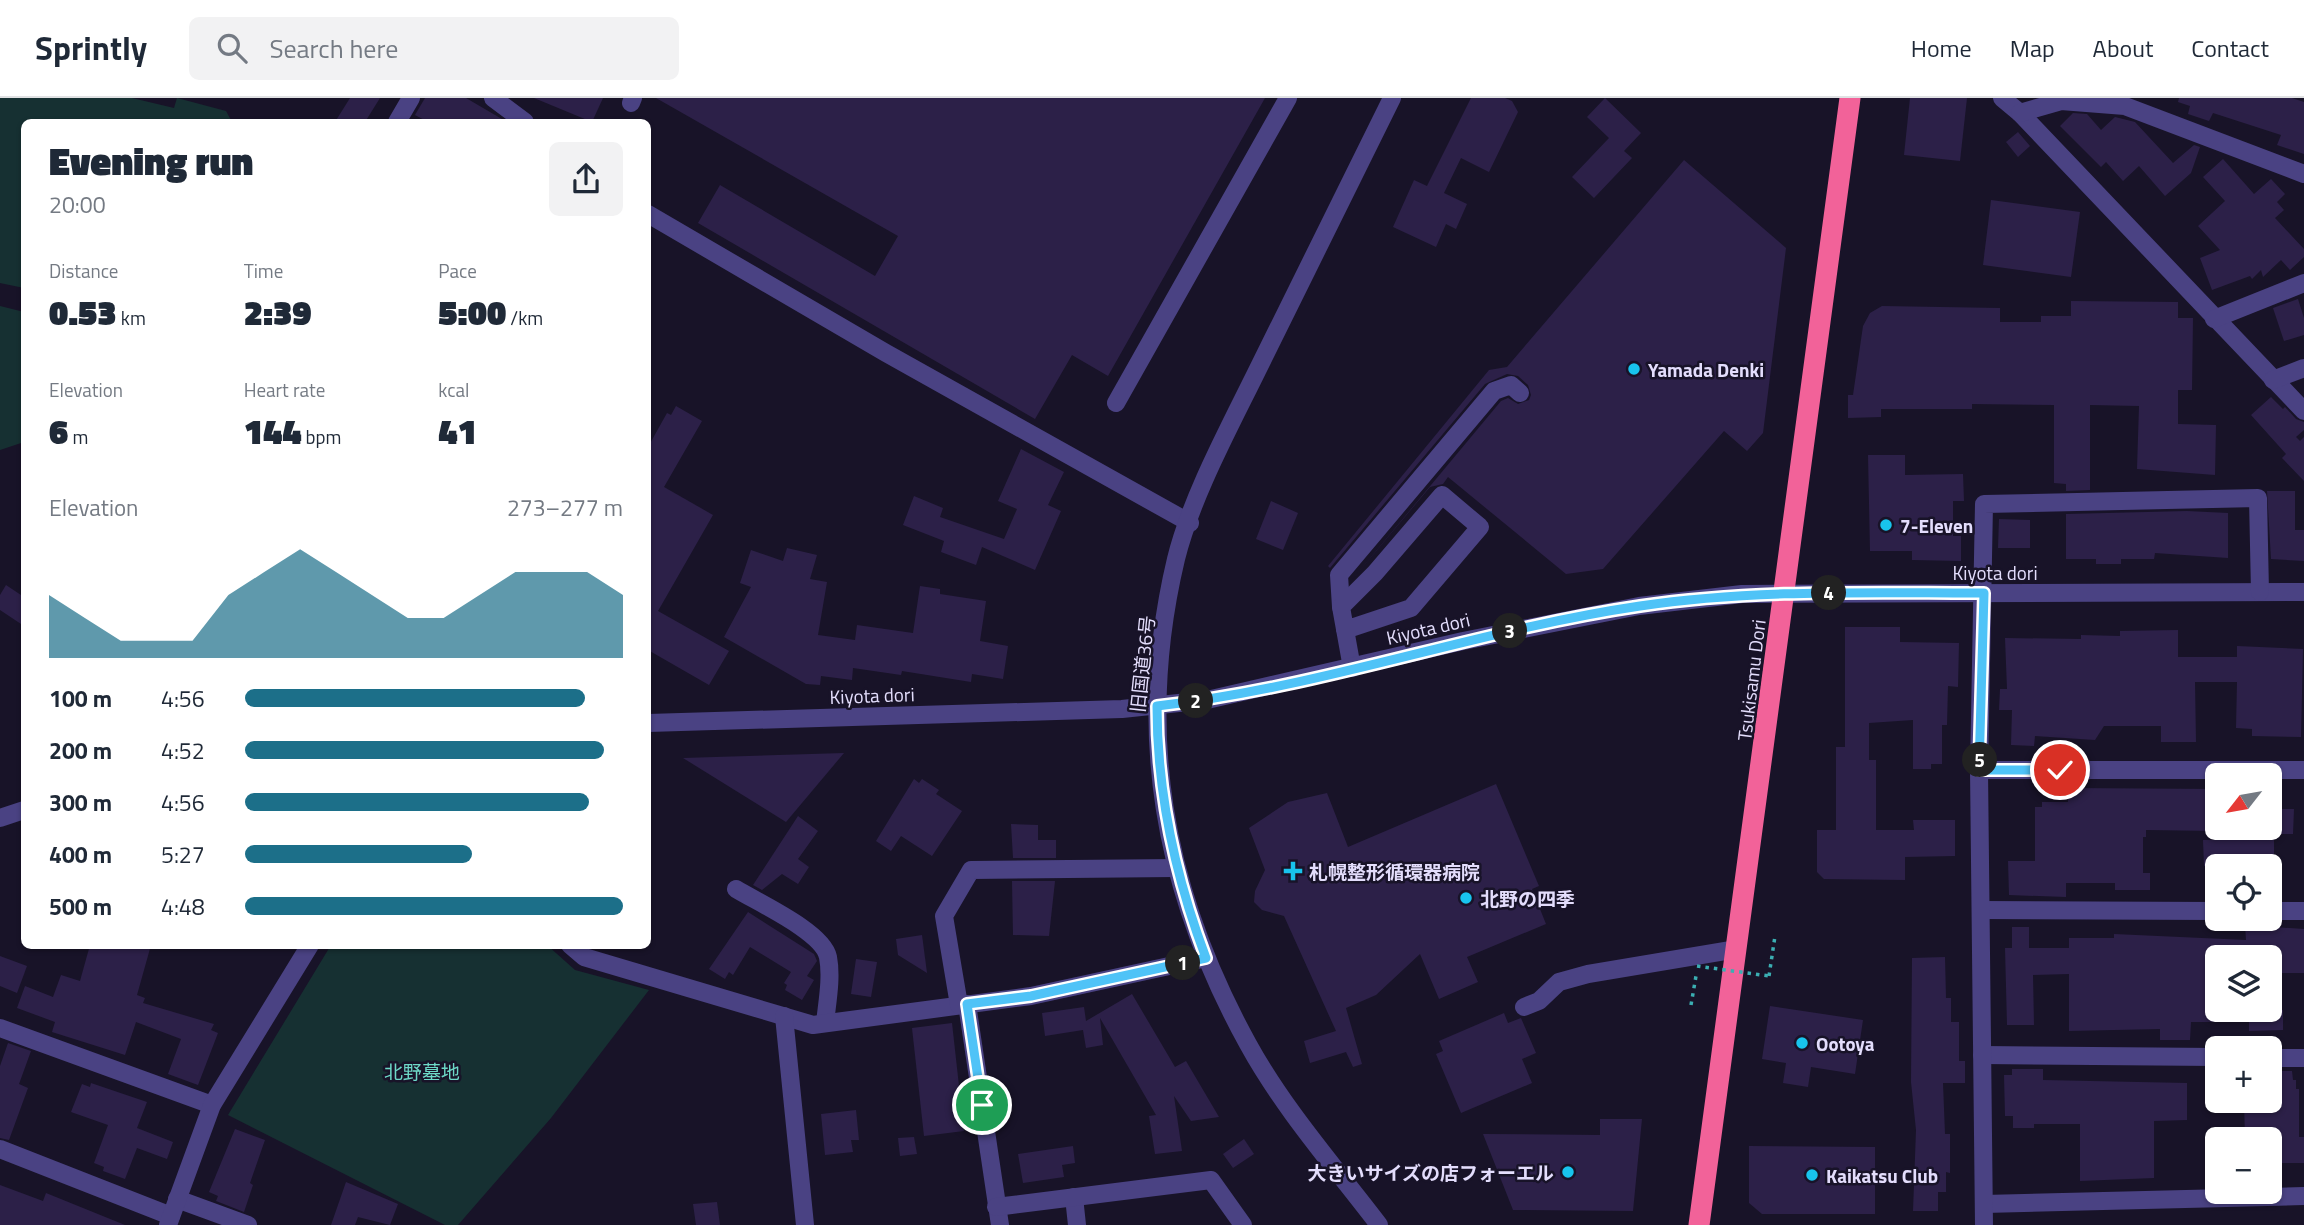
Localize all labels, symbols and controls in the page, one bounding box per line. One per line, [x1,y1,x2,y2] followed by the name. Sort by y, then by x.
[189,17,679,80] search box
[35,23,147,73] text: Sprintly
[213,29,251,67] icon: search
[269,29,398,68] text: Search here
[1911,30,1972,66] text: Home
[2010,30,2055,66] text: Map
[2093,30,2153,66] text: About
[2191,30,2269,66] text: Contact
[49,132,253,190] text: Evening run
[549,142,623,216] button: share
[49,187,106,222] text: 20:00
[49,256,118,285] text: Distance
[244,256,283,285] text: Time
[438,256,477,285] text: Pace
[49,285,117,339] text: 0.53
[244,285,312,339] text: 2:39
[438,285,506,339] text: 5:00
[117,303,146,332] text: km
[506,303,543,332] text: /km
[1648,355,1764,384] place label: Yamada Denki
[1626,361,1642,377] marker: Yamada Denki
[49,375,123,404] text: Elevation
[244,375,325,404] text: Heart rate
[438,375,469,404] text: kcal
[49,404,68,458] text: 6
[244,404,301,458] text: 144
[438,404,477,458] text: 41
[68,422,88,451] text: m
[301,422,342,451] text: bpm
[49,490,138,525] text: Elevation
[507,490,623,525] text: 273–277 m
[1900,511,1973,540] place label: 7-Eleven
[1878,517,1894,533] marker: 7-Eleven
[1952,558,2038,587] street label: Kiyota dori
[1812,575,1846,610] pin: 4
[1823,578,1834,607] text: 4
[1383,604,1473,652] street label: Kiyota dori
[1122,614,1162,714] street label: 旧国道36号
[1492,614,1528,648] pin: 3
[1504,616,1515,645] text: 3
[1729,618,1773,742] street label: Tsukisamu Dori
[829,679,915,711] street label: Kiyota dori
[49,681,112,716] text: 100 m
[161,681,205,716] text: 4:56
[1178,684,1214,718] pin: 2
[1190,686,1201,715] text: 2
[49,733,112,768] text: 200 m
[161,733,205,768] text: 4:52
[2030,740,2090,800] pin
[1962,742,1997,778] pin: 5
[1974,745,1985,774] text: 5
[2041,751,2079,789] icon: check
[2205,763,2282,840] north arrow
[2205,763,2282,1204] map controls
[49,785,112,820] text: 300 m
[161,785,205,820] text: 4:56
[49,837,112,872] text: 400 m
[161,837,205,872] text: 5:27
[2205,854,2282,931] button: locate
[1309,857,1480,886] place label: 札幌整形循環器病院
[1283,861,1303,881] marker: 札幌整形循環器病院
[1480,884,1575,913] place label: 北野の四季
[49,889,112,924] text: 500 m
[161,889,205,924] text: 4:48
[1458,890,1474,906] marker: 北野の四季
[2205,945,2282,1022] button: layers
[1166,946,1200,980] pin: 1
[1177,948,1188,977] text: 1
[1816,1029,1875,1058] place label: Ootoya
[1794,1035,1810,1051] marker: Ootoya
[2205,1036,2282,1113] button: +
[384,1057,460,1086] park label: 北野墓地
[952,1075,1012,1135] pin
[963,1086,1001,1124] icon: arrive
[2205,1127,2282,1204] button: −
[1308,1158,1554,1187] place label: 大きいサイズの店フォーエル
[1826,1161,1938,1190] place label: Kaikatsu Club
[1560,1164,1576,1180] marker: 大きいサイズの店フォーエル
[1804,1167,1820,1183] marker: Kaikatsu Club

